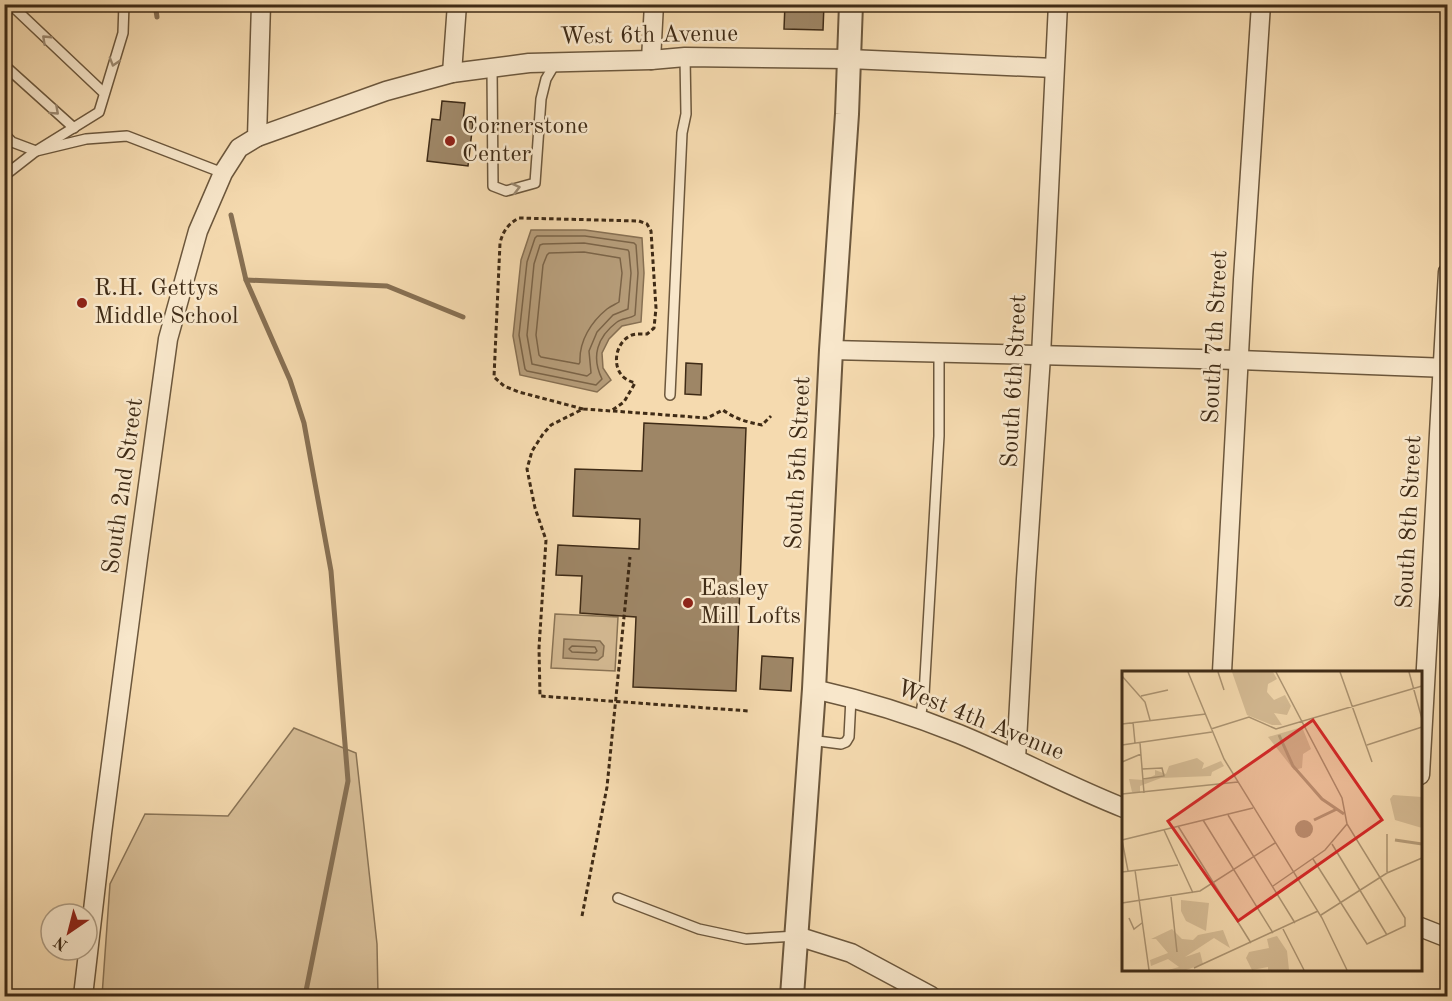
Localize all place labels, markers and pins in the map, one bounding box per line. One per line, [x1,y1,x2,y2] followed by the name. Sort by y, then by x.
[462,115,588,167] place label: Cornerstone Center
[443,134,457,148] marker: Cornerstone Center
[94,277,239,329] place label: R.H. Gettys Middle School
[75,296,89,310] marker: R.H. Gettys Middle School
[700,577,801,629] place label: Easley Mill Lofts
[681,596,695,610] marker: Easley Mill Lofts

